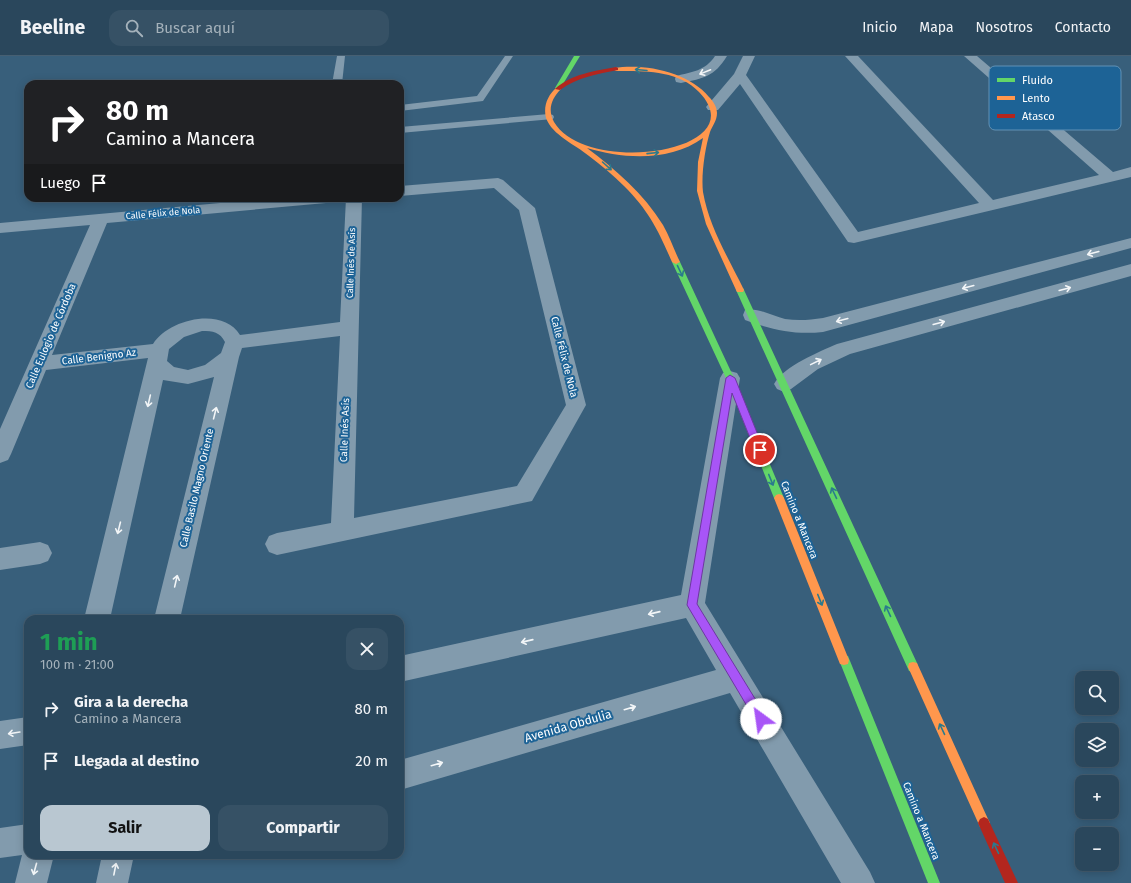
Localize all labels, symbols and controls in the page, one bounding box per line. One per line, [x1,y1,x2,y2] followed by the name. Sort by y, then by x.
[109,10,389,46] search box
[20,16,85,39] text: Beeline
[123,17,145,39] icon: search
[155,19,235,37] text: Buscar aquí
[862,19,897,36] text: Inicio
[919,19,954,36] text: Mapa
[976,19,1033,36] text: Nosotros
[1055,19,1111,36] text: Contacto
[635,66,648,73] one-way arrow
[989,66,1121,130] legend
[699,69,711,77] one-way arrow
[1022,74,1053,87] text: Fluido
[1022,92,1050,105] text: Lento
[106,94,169,127] text: 80 m
[40,96,92,148] icon: right
[1022,110,1055,123] text: Atasco
[106,128,255,150] text: Camino a Mancera
[646,149,659,157] one-way arrow
[601,161,611,170] one-way arrow
[88,172,110,194] icon: arrive
[40,174,80,192] text: Luego
[125,205,201,221] street label: Calle Félix de Nola
[345,228,357,298] street label: Calle Inés de Asís
[1087,250,1100,258] one-way arrow
[677,265,684,277] one-way arrow
[23,282,79,390] street label: Calle Eulogio de Córdoba
[961,283,974,291] one-way arrow
[1058,284,1071,292] one-way arrow
[548,315,580,399] street label: Calle Félix de Nola
[836,317,849,324] one-way arrow
[933,319,946,326] one-way arrow
[61,346,137,368] street label: Calle Benigno Az
[809,358,821,365] one-way arrow
[144,394,152,407] one-way arrow
[337,397,352,462] street label: Calle Inés Asís
[212,407,219,420] one-way arrow
[177,427,217,549] street label: Calle Basilo Magno Oriente
[743,433,777,467] pin
[749,439,771,461] icon: arrive
[768,473,776,485] one-way arrow
[778,479,820,561] street label: Camino a Mancera
[830,487,837,499] one-way arrow
[115,521,123,534] one-way arrow
[172,575,180,588] one-way arrow
[817,594,824,606] one-way arrow
[884,605,891,617] one-way arrow
[648,610,661,618] one-way arrow
[40,628,98,656] text: 1 min
[346,628,388,670] button: close
[521,638,534,646] one-way arrow
[40,657,114,672] text: 100 m · 21:00
[1075,671,1119,871] map controls
[1075,671,1119,715] button: search
[74,693,188,711] text: Gira a la derecha
[40,698,62,720] icon: right
[740,698,782,740] position arrow
[355,700,388,718] text: 80 m
[623,704,636,711] one-way arrow
[523,707,613,745] street label: Avenida Obdulia
[74,711,182,726] text: Camino a Mancera
[1075,723,1119,767] button: layers
[938,724,945,736] one-way arrow
[8,729,21,737] one-way arrow
[40,750,62,772] icon: arrive
[74,752,199,770] text: Llegada al destino
[355,752,388,770] text: 20 m
[431,760,444,767] one-way arrow
[1075,775,1119,819] button: +
[900,780,942,862] street label: Camino a Mancera
[40,805,210,851] button: Salir
[218,805,388,851] button: Compartir
[1075,827,1119,871] button: −
[992,842,999,854] one-way arrow
[30,862,38,875] one-way arrow
[111,863,119,876] one-way arrow

